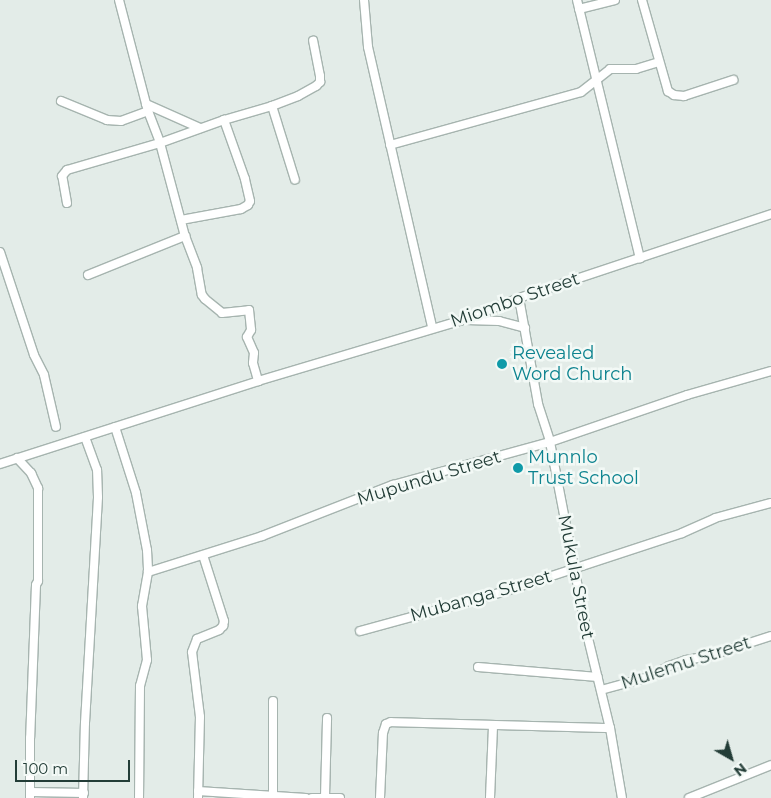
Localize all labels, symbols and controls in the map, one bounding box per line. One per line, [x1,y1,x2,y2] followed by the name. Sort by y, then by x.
[448,268,582,332] street label: Miombo Street
[512,343,632,386] place label: Revealed Word Church
[496,358,508,370] marker: Revealed Word Church
[355,446,503,510] street label: Mupundu Street
[528,447,639,489] place label: Munnlo Trust School
[512,462,524,474] marker: Munnlo Trust School
[553,513,599,641] street label: Mukula Street
[408,565,554,627] street label: Mubanga Street
[618,632,754,694] street label: Mulemu Street
[706,733,756,783] north arrow
[18,750,132,782] scale bar
[23,759,68,778] text: 100 m
[730,759,750,780] text: N

